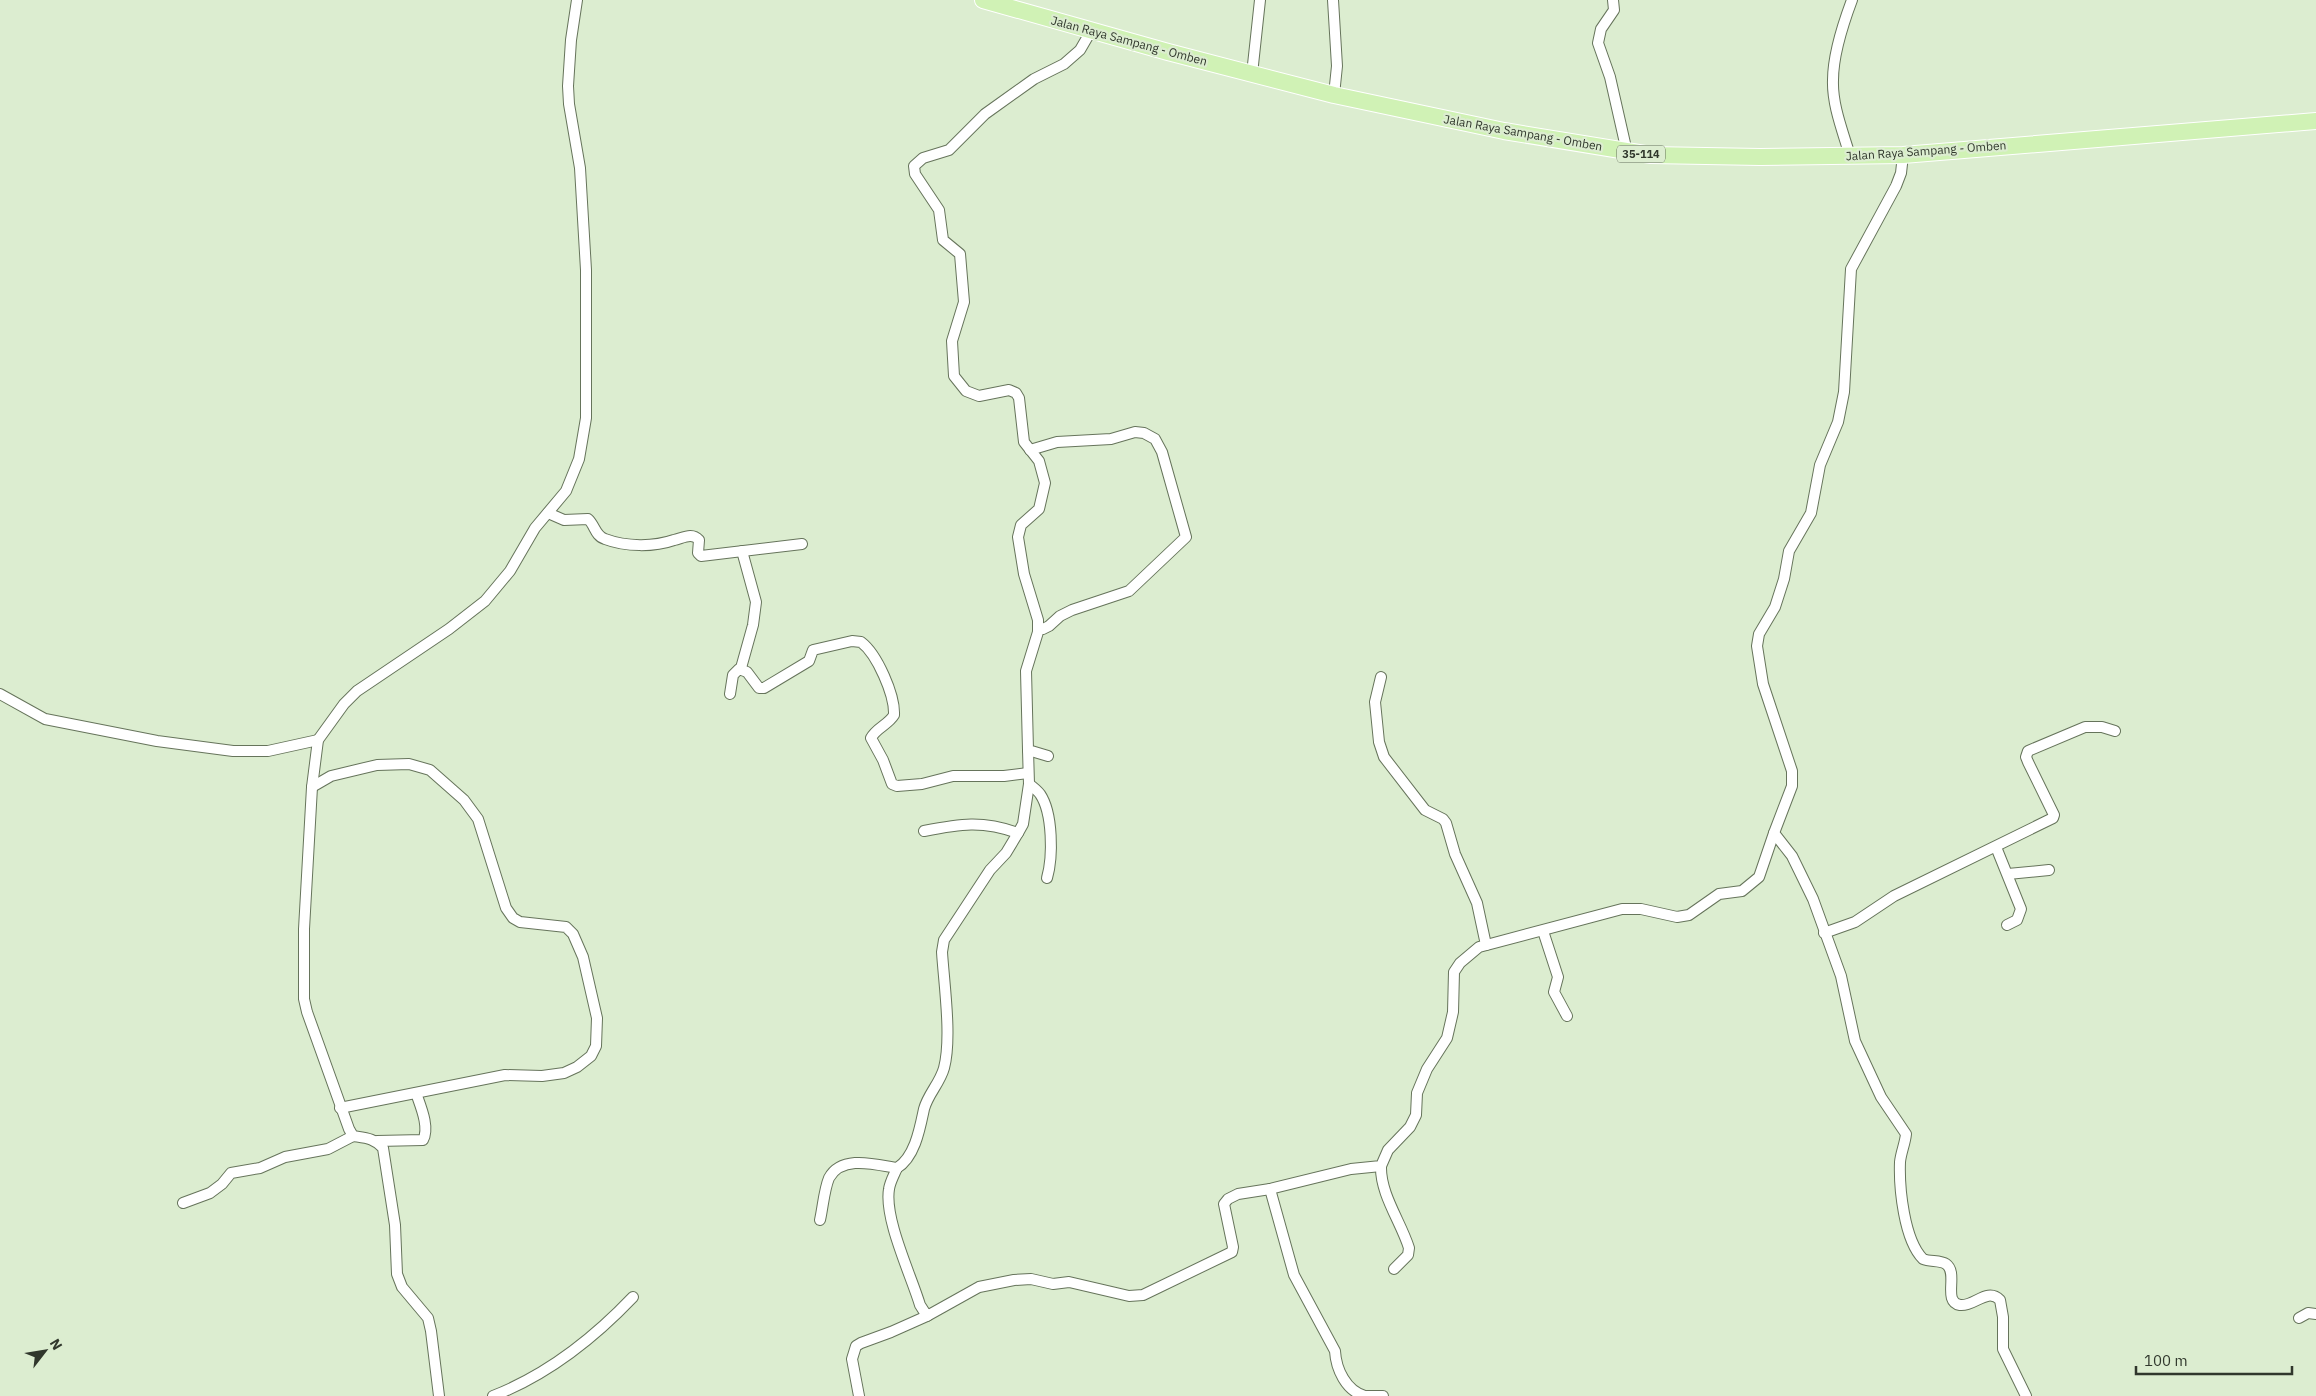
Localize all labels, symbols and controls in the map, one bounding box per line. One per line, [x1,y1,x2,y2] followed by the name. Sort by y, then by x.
[1049,12,1209,69] street label: Jalan Raya Sampang - Omben
[1443,111,1604,154] street label: Jalan Raya Sampang - Omben
[1845,137,2007,164] street label: Jalan Raya Sampang - Omben
[1617,146,1665,162] road number: 35-114
[20,1326,70,1376] north arrow
[46,1335,66,1353] text: N
[2136,1344,2292,1376] scale bar
[2144,1351,2188,1370] text: 100 m

